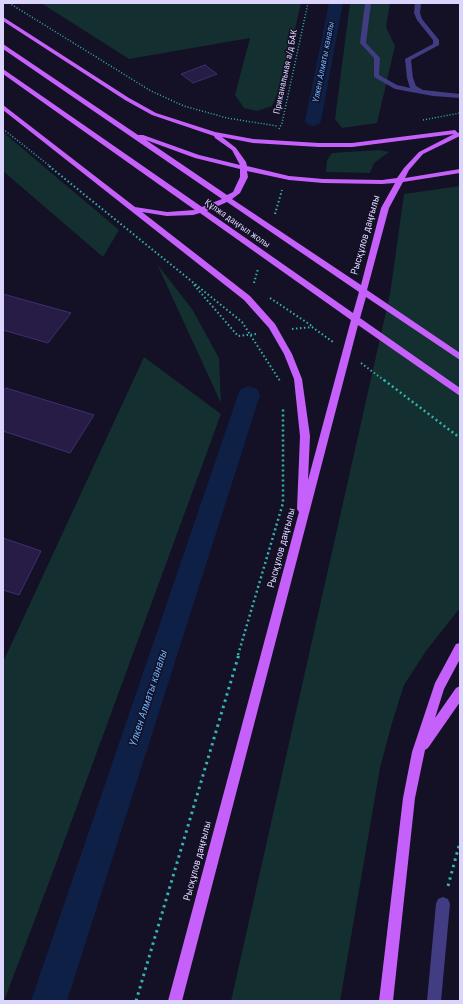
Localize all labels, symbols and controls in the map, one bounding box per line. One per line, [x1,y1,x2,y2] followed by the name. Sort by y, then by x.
[311,21,337,103] water label: Үлкен Алматы каналы
[272,29,300,115] street label: Приканальная а/д БАК
[349,194,383,276] street label: Рысқұлов даңғылы
[202,197,272,251] street label: Құлжа даңғыл жолы
[266,507,298,589] street label: Рысқұлов даңғылы
[127,648,171,748] water label: Үлкен Алматы каналы
[182,820,214,902] street label: Рысқұлов даңғылы

